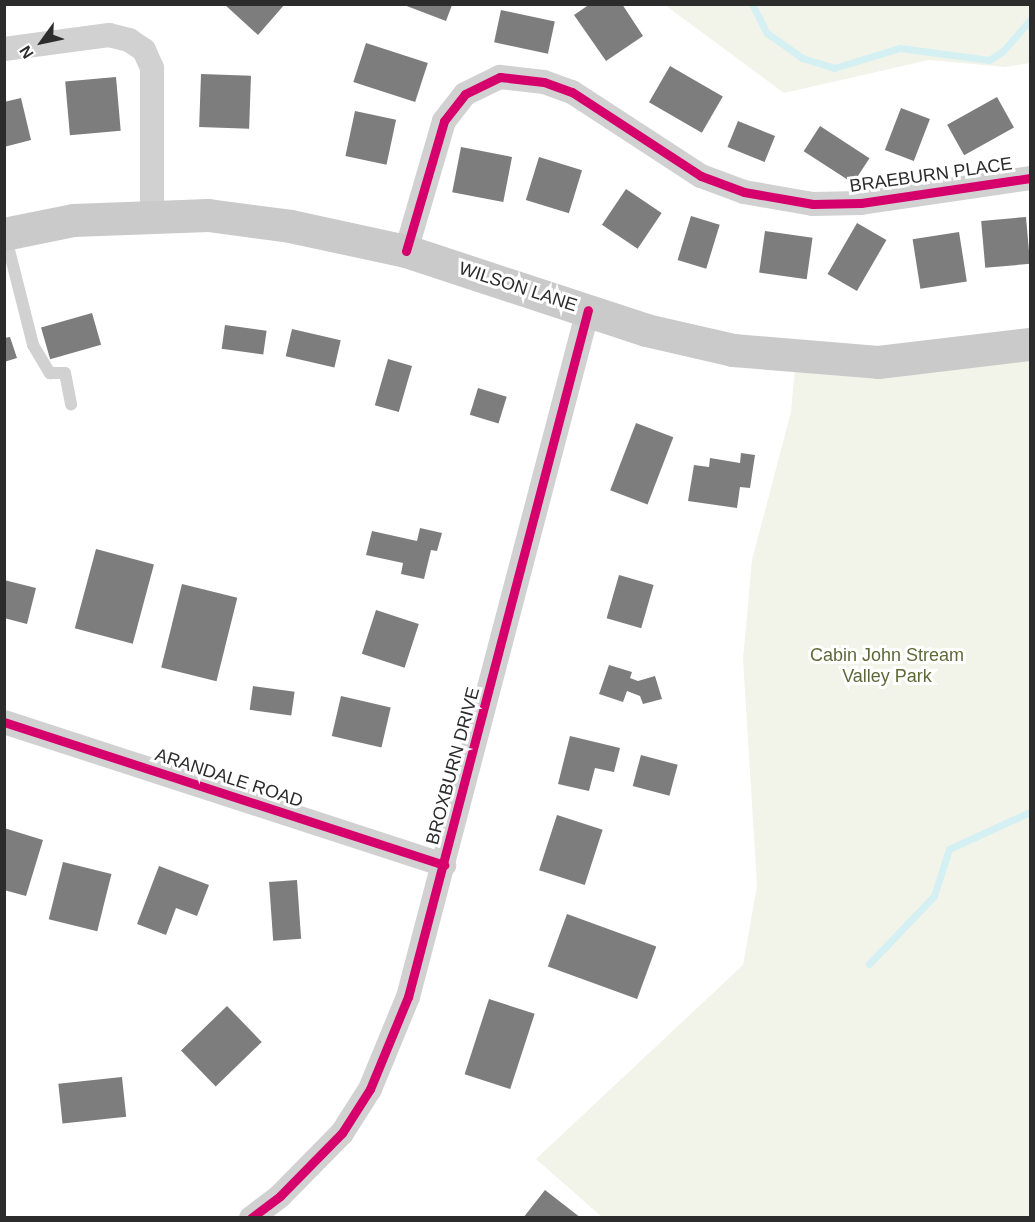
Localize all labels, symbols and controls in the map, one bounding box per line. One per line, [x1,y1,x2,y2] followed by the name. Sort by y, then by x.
[12,12,72,72] north arrow
[16,43,37,62] text: N
[848,153,1014,197] street label: BRAEBURN PLACE
[456,258,580,316] street label: WILSON LANE
[810,645,964,688] park label: Cabin John Stream Valley Park
[422,685,484,847] street label: BROXBURN DRIVE
[152,744,306,812] street label: ARANDALE ROAD

